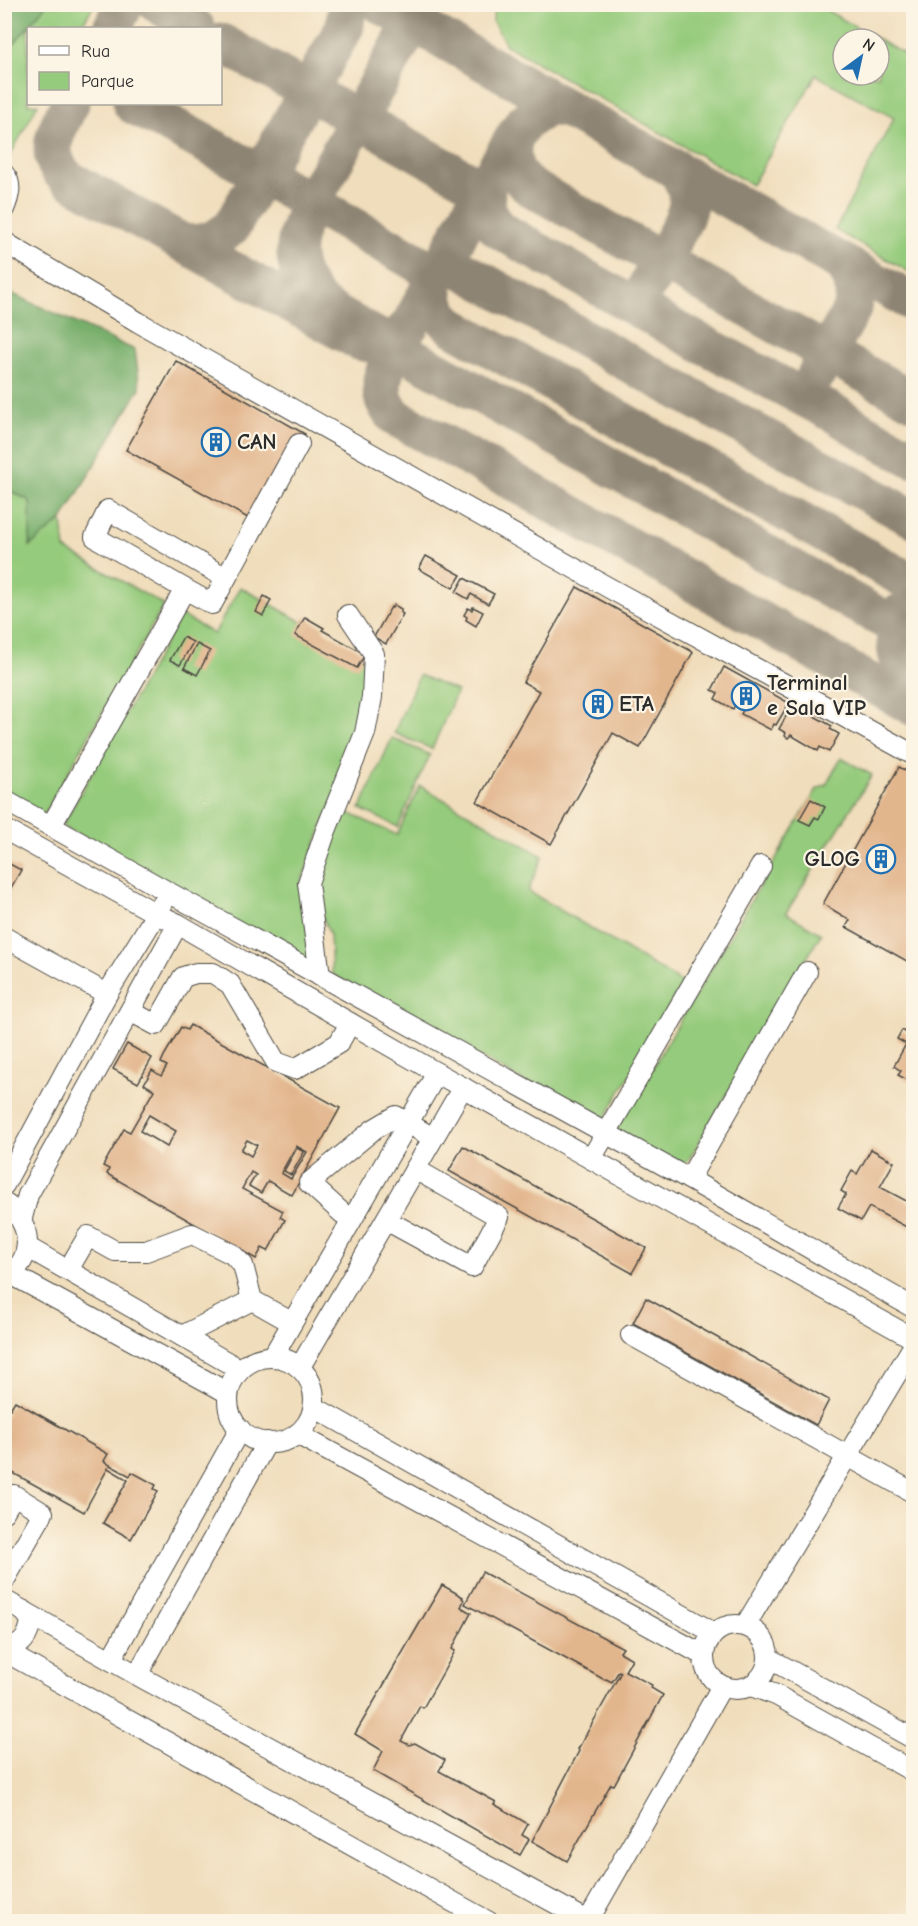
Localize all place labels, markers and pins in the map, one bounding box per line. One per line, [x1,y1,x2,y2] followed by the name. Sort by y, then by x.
[200,426,232,458] building icon: CAN
[237,429,277,455] place label: CAN
[767,670,866,721] place label: Terminal e Sala VIP
[730,680,762,712] building icon: Terminal e Sala VIP
[582,688,614,720] building icon: ETA
[619,691,654,717] place label: ETA
[865,843,897,875] building icon: GLOG
[804,846,860,872] place label: GLOG

